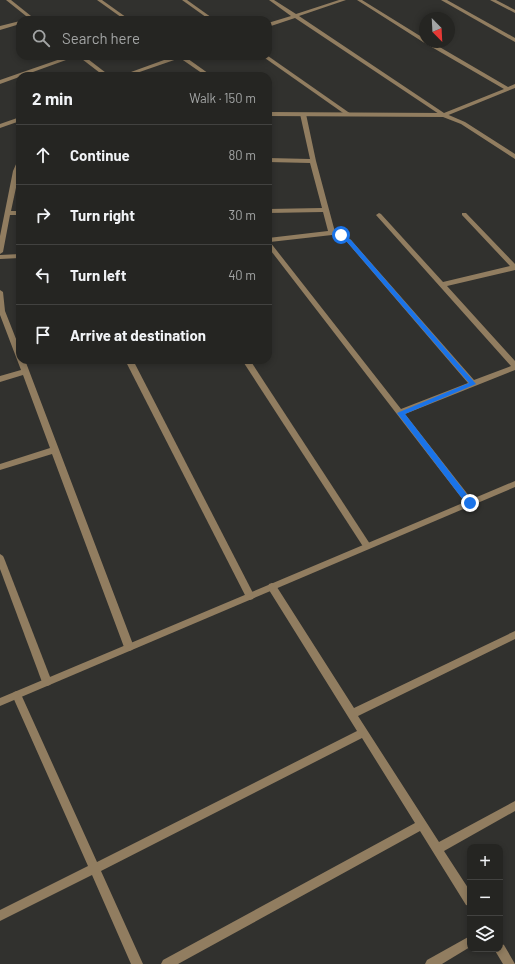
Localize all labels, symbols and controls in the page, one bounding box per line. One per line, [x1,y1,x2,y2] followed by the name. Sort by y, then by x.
[419,12,455,48] north arrow
[16,16,272,60] search box
[30,27,52,49] icon: search
[62,29,140,47] text: Search here
[32,88,73,108] text: 2 min
[189,90,256,106] text: Walk · 150 m
[32,144,54,166] icon: ahead
[70,146,130,164] text: Continue
[229,147,256,163] text: 80 m
[32,204,54,226] icon: right
[70,206,135,224] text: Turn right
[229,207,256,223] text: 30 m
[332,226,350,244] route start
[32,264,54,286] icon: left
[70,266,126,284] text: Turn left
[228,267,256,283] text: 40 m
[32,324,54,346] icon: arrive
[70,326,206,344] text: Arrive at destination
[461,494,479,512] route end
[467,844,503,952] map controls
[467,844,503,880] button: +
[467,880,503,916] button: −
[467,916,503,952] button: layers

